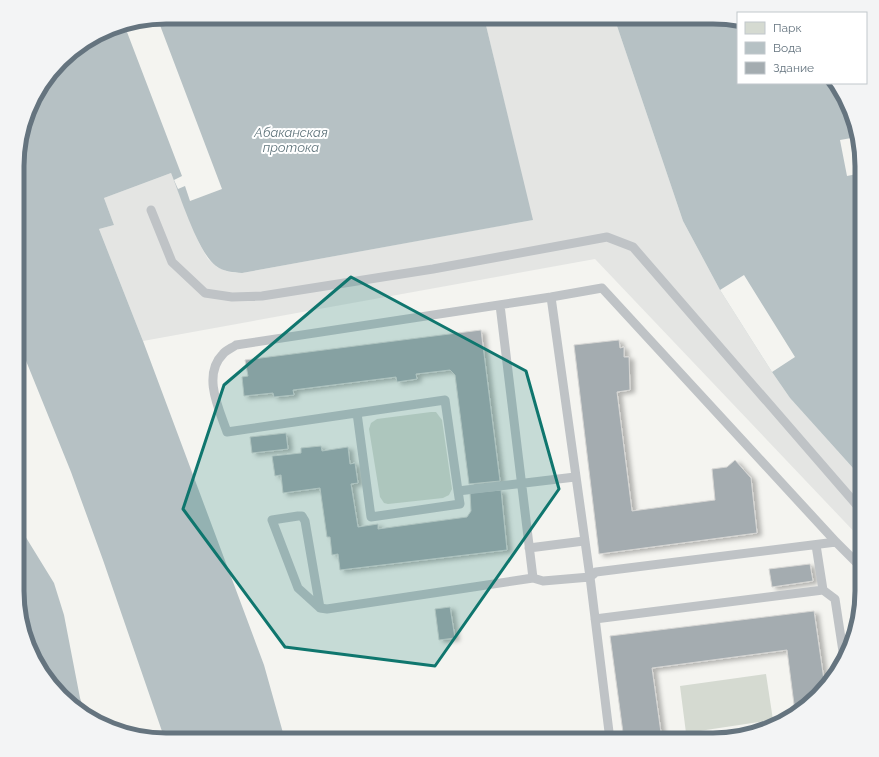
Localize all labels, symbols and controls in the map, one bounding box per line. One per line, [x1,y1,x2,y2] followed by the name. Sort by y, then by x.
[737,12,867,84] legend
[773,21,802,35] text: Парк
[773,41,802,55] text: Вода
[773,61,814,75] text: Здание
[253,125,328,155] water label: Абаканская протока

